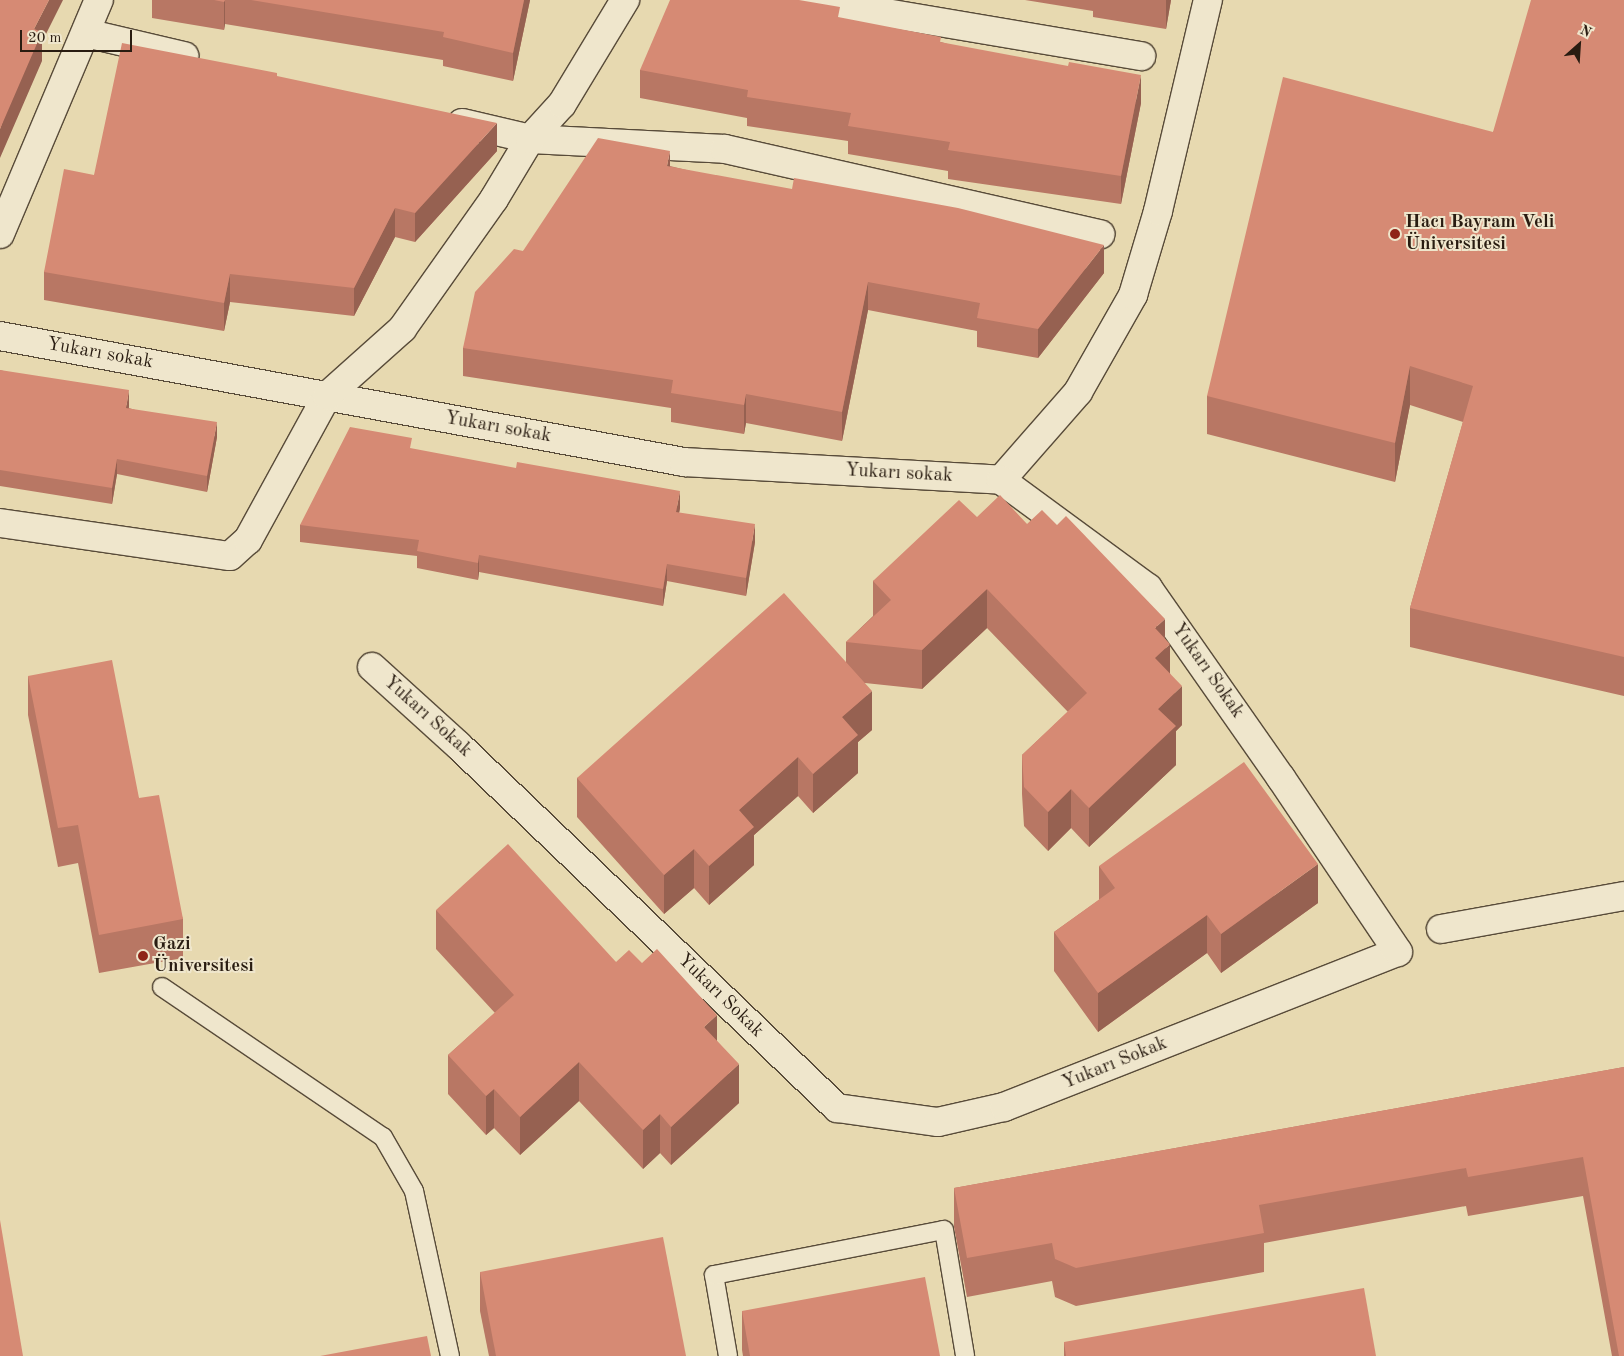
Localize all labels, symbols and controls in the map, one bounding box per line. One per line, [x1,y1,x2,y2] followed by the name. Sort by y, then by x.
[22,20,135,52] scale bar
[1554,20,1604,70] north arrow
[1578,23,1593,40] text: N
[28,31,62,46] text: 20 m
[1405,212,1554,256] place label: Hacı Bayram Veli Üniversitesi
[1389,228,1401,240] marker: Hacı Bayram Veli Üniversitesi
[45,333,155,375] street label: Yukarı sokak
[443,407,553,449] street label: Yukarı sokak
[845,460,953,488] street label: Yukarı sokak
[1166,619,1248,723] street label: Yukarı Sokak
[378,671,476,763] street label: Yukarı Sokak
[153,934,254,978] place label: Gazi Üniversitesi
[672,949,768,1043] street label: Yukarı Sokak
[137,950,149,962] marker: Gazi Üniversitesi
[1059,1033,1171,1095] street label: Yukarı Sokak

